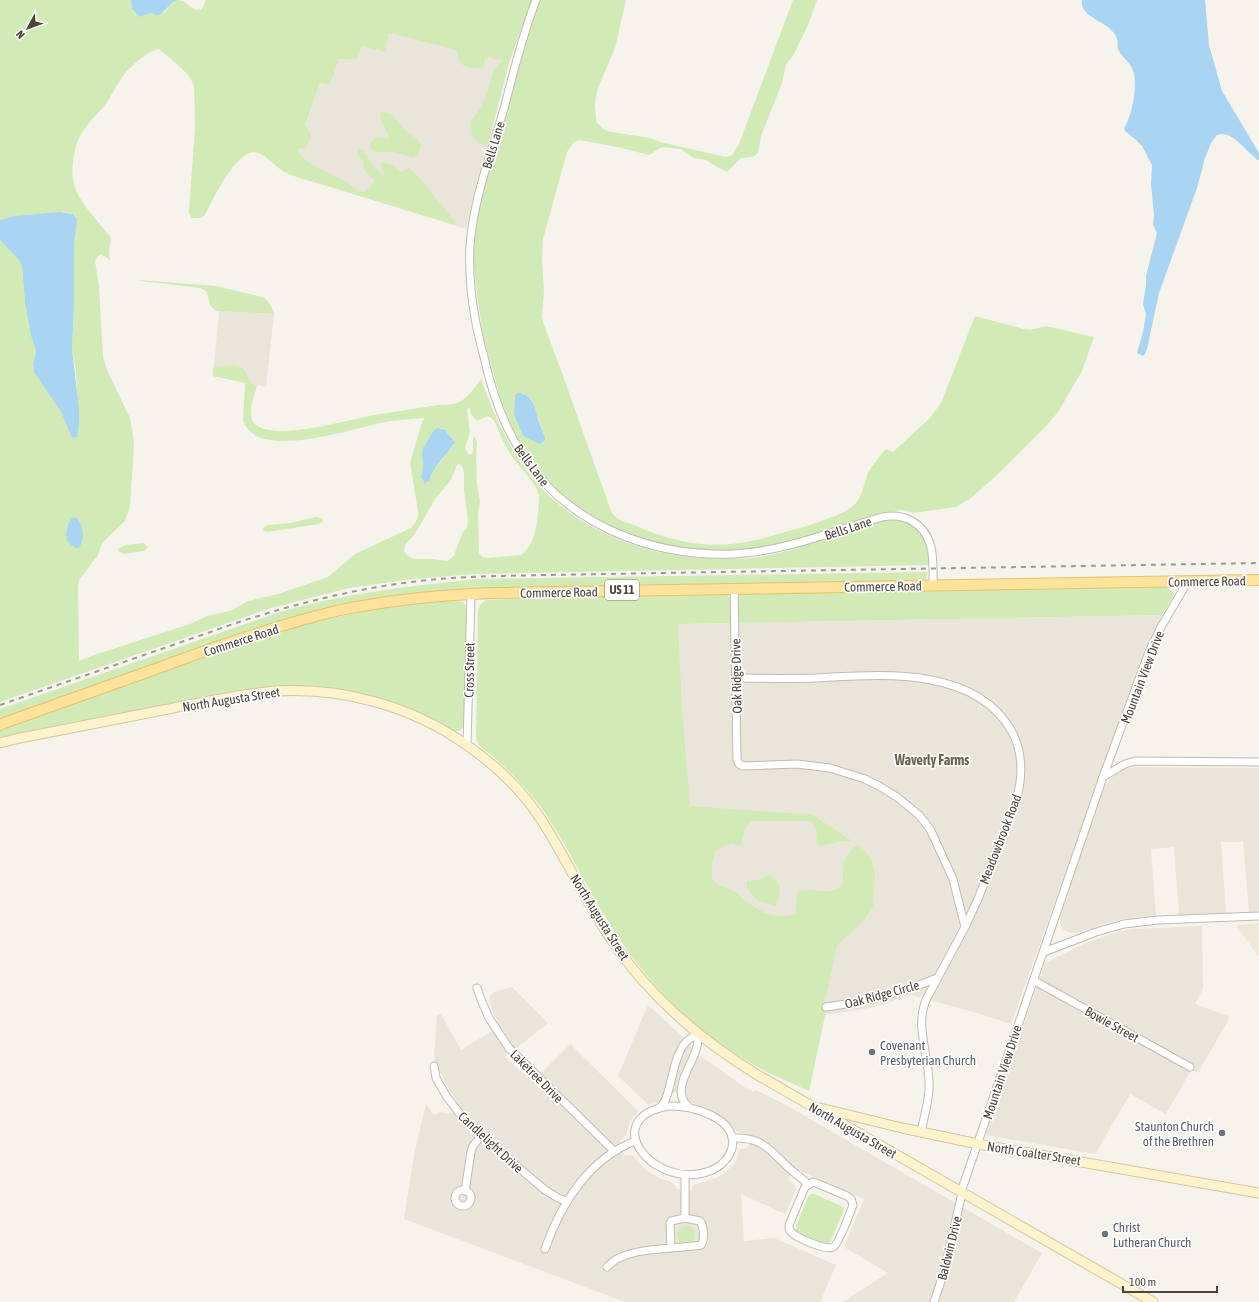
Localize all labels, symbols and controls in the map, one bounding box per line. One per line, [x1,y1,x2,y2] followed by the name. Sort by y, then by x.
[8,8,48,48] north arrow
[14,28,27,41] text: N
[479,120,508,171] street label: Bells Lane
[511,441,552,489] street label: Bells Lane
[823,514,874,543] street label: Bells Lane
[1168,573,1246,590] street label: Commerce Road
[844,578,922,595] street label: Commerce Road
[605,580,639,600] road number: US 11
[520,584,598,601] street label: Commerce Road
[202,621,280,660] street label: Commerce Road
[1118,629,1167,726] street label: Mountain View Drive
[728,638,745,714] street label: Oak Ridge Drive
[462,642,477,698] street label: Cross Street
[181,684,281,715] street label: North Augusta Street
[894,752,969,768] district label: Waverly Farms
[976,792,1025,886] street label: Meadowbrook Road
[567,872,632,963] street label: North Augusta Street
[843,977,921,1012] street label: Oak Ridge Circle
[1082,1004,1141,1045] street label: Bowie Street
[980,1023,1025,1121] street label: Mountain View Drive
[880,1038,976,1068] place label: Covenant Presbyterian Church
[507,1047,566,1106] street label: Laketree Drive
[867,1047,877,1057] marker: Covenant Presbyterian Church
[806,1099,899,1162] street label: North Augusta Street
[455,1109,526,1176] street label: Candlelight Drive
[1135,1119,1214,1149] place label: Staunton Church of the Brethren
[1217,1128,1227,1138] marker: Staunton Church of the Brethren
[986,1139,1082,1168] street label: North Coalter Street
[934,1214,965,1282] street label: Baldwin Drive
[1113,1220,1191,1250] place label: Christ Lutheran Church
[1100,1229,1110,1239] marker: Christ Lutheran Church
[1123,1268,1217,1294] scale bar
[1129,1275,1156,1289] text: 100 m

